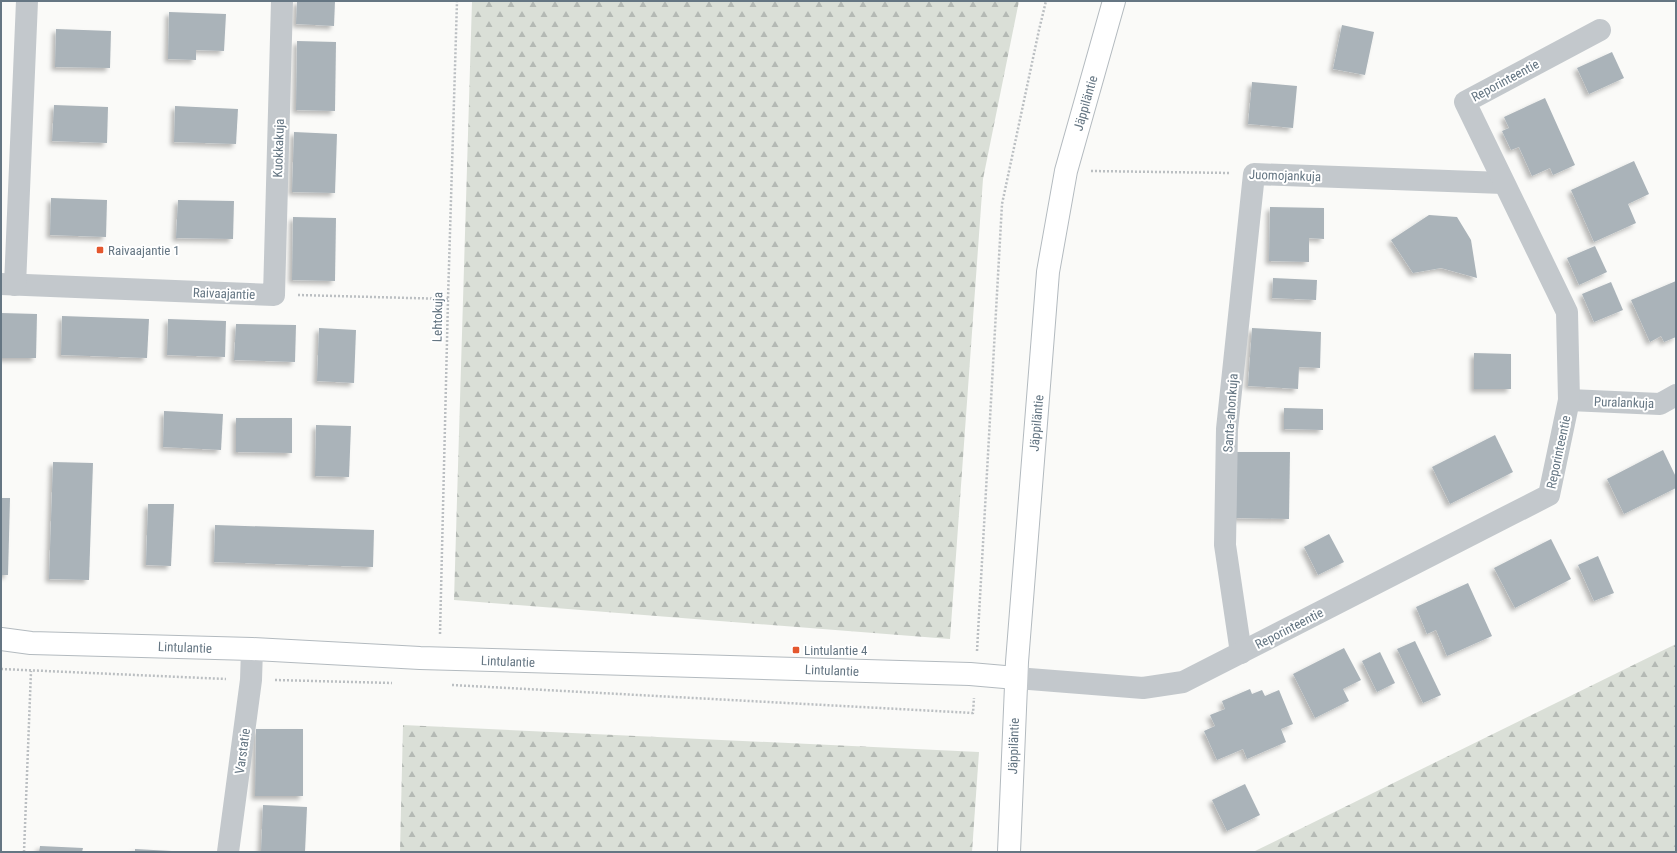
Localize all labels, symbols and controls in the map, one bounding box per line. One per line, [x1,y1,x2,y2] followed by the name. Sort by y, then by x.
[1469,56,1542,105] street label: Reporinteentie
[1070,74,1101,132] street label: Jäppiläntie
[270,118,287,178] street label: Kuokkakuja
[1249,167,1321,184] street label: Juomojankuja
[108,243,180,258] place label: Raivaajantie 1
[95,245,105,255] marker: Raivaajantie 1
[193,285,255,302] street label: Raivaajantie
[430,292,445,342] street label: Lehtokuja
[1220,373,1241,453] street label: Santa-ahonkuja
[1027,394,1046,452] street label: Jäppiläntie
[1594,394,1654,411] street label: Puralankuja
[1543,414,1574,490] street label: Reporinteentie
[1253,605,1326,652] street label: Reporinteentie
[158,639,212,656] street label: Lintulantie
[804,643,868,658] place label: Lintulantie 4
[791,645,801,655] marker: Lintulantie 4
[481,653,535,670] street label: Lintulantie
[805,662,859,679] street label: Lintulantie
[1005,717,1022,775] street label: Jäppiläntie
[232,727,253,775] street label: Varstatie

